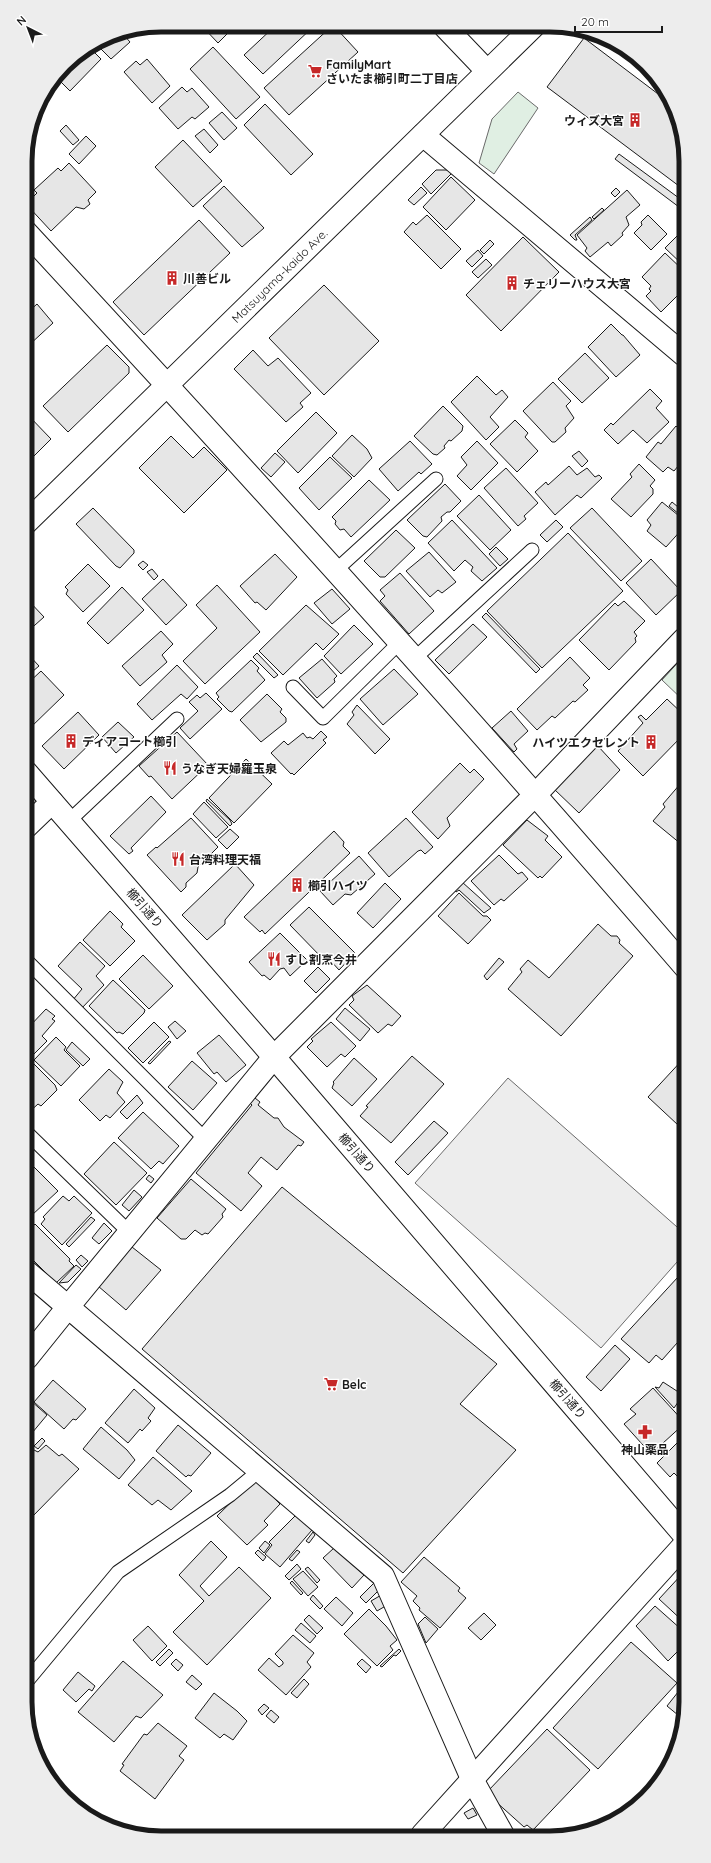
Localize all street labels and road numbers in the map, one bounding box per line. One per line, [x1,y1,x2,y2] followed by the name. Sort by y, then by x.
[228,225,330,325] street label: Matsuyama-kaido Ave.
[124,885,166,931] street label: 櫛引通り
[336,1130,378,1176] street label: 櫛引通り
[547,1376,589,1422] street label: 櫛引通り

